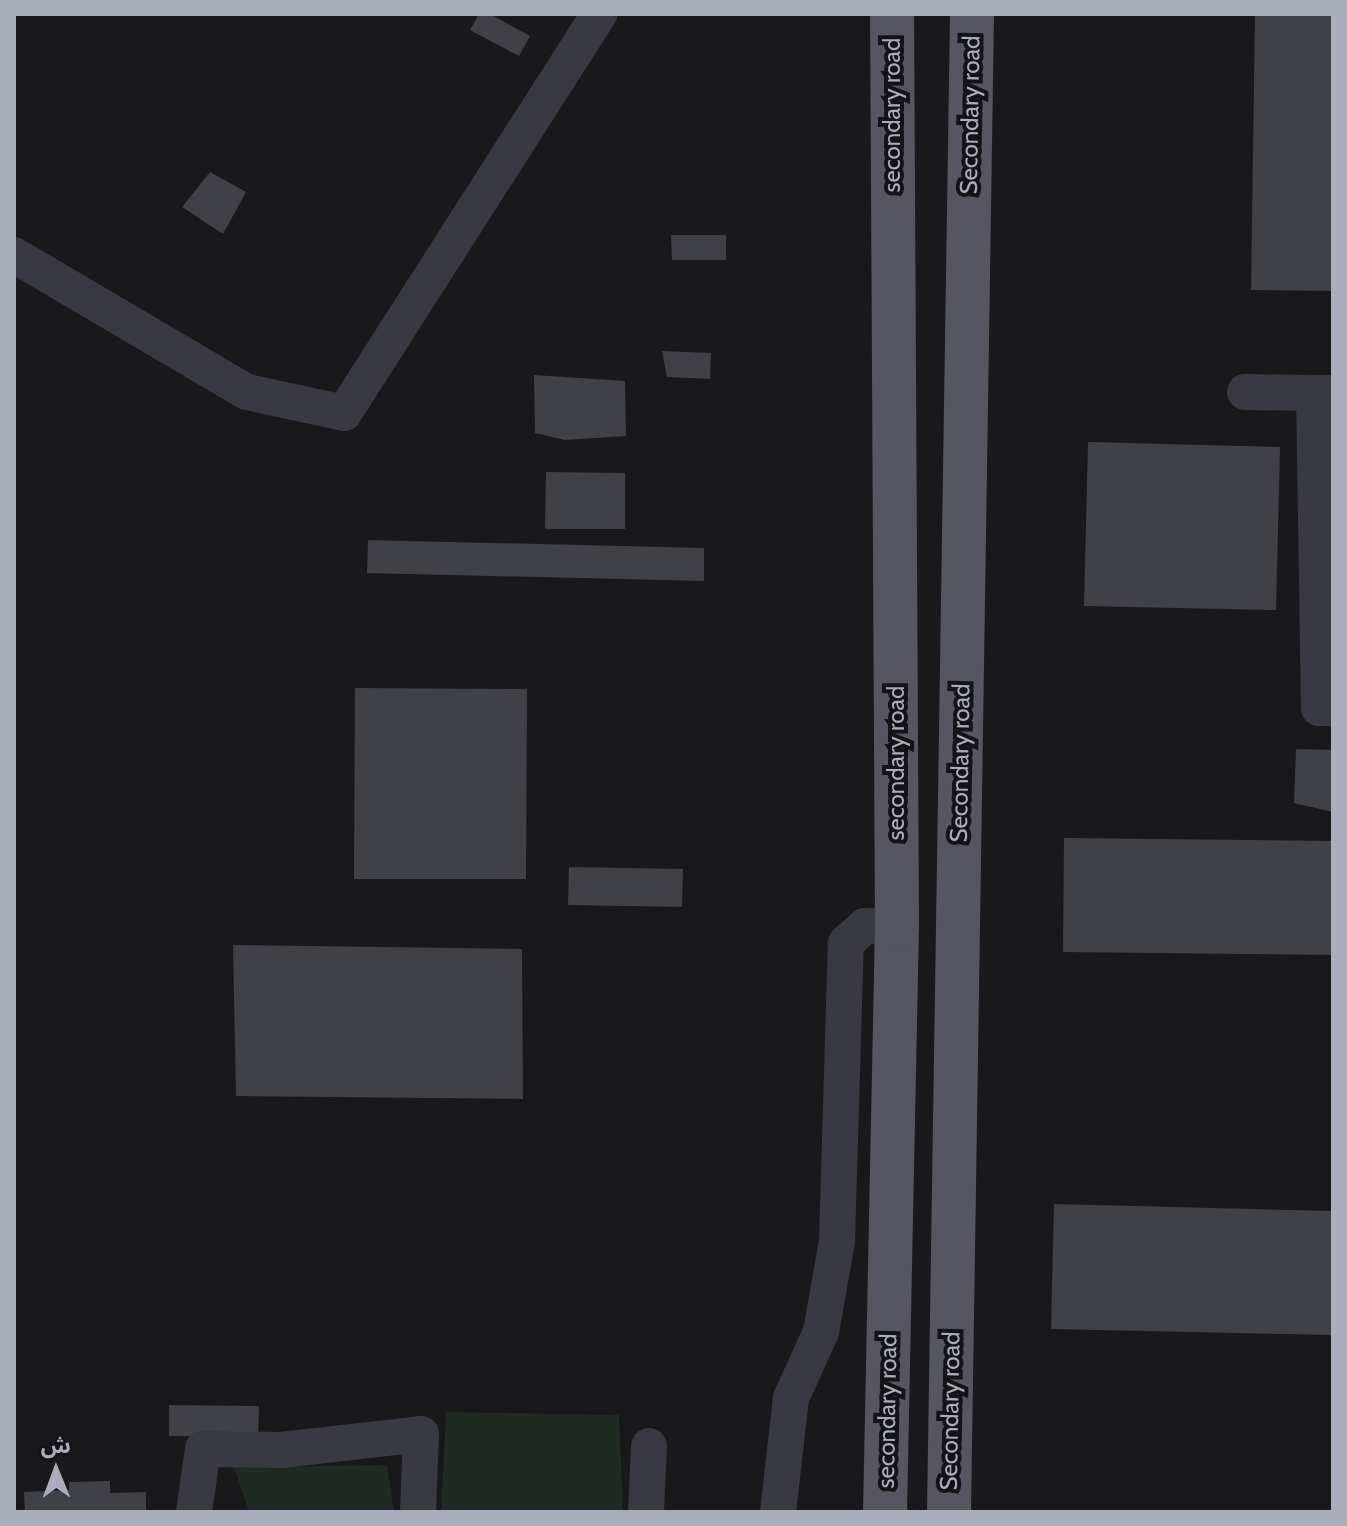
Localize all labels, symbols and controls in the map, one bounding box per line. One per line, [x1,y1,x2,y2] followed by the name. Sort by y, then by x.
[954,35,986,195] street label: Secondary road
[878,38,906,192] street label: secondary road
[944,683,976,843] street label: Secondary road
[882,686,910,840] street label: secondary road
[934,1331,966,1491] street label: Secondary road
[871,1333,903,1489] street label: secondary road
[16,1430,96,1510] north arrow
[40,1432,71,1459] text: ش

